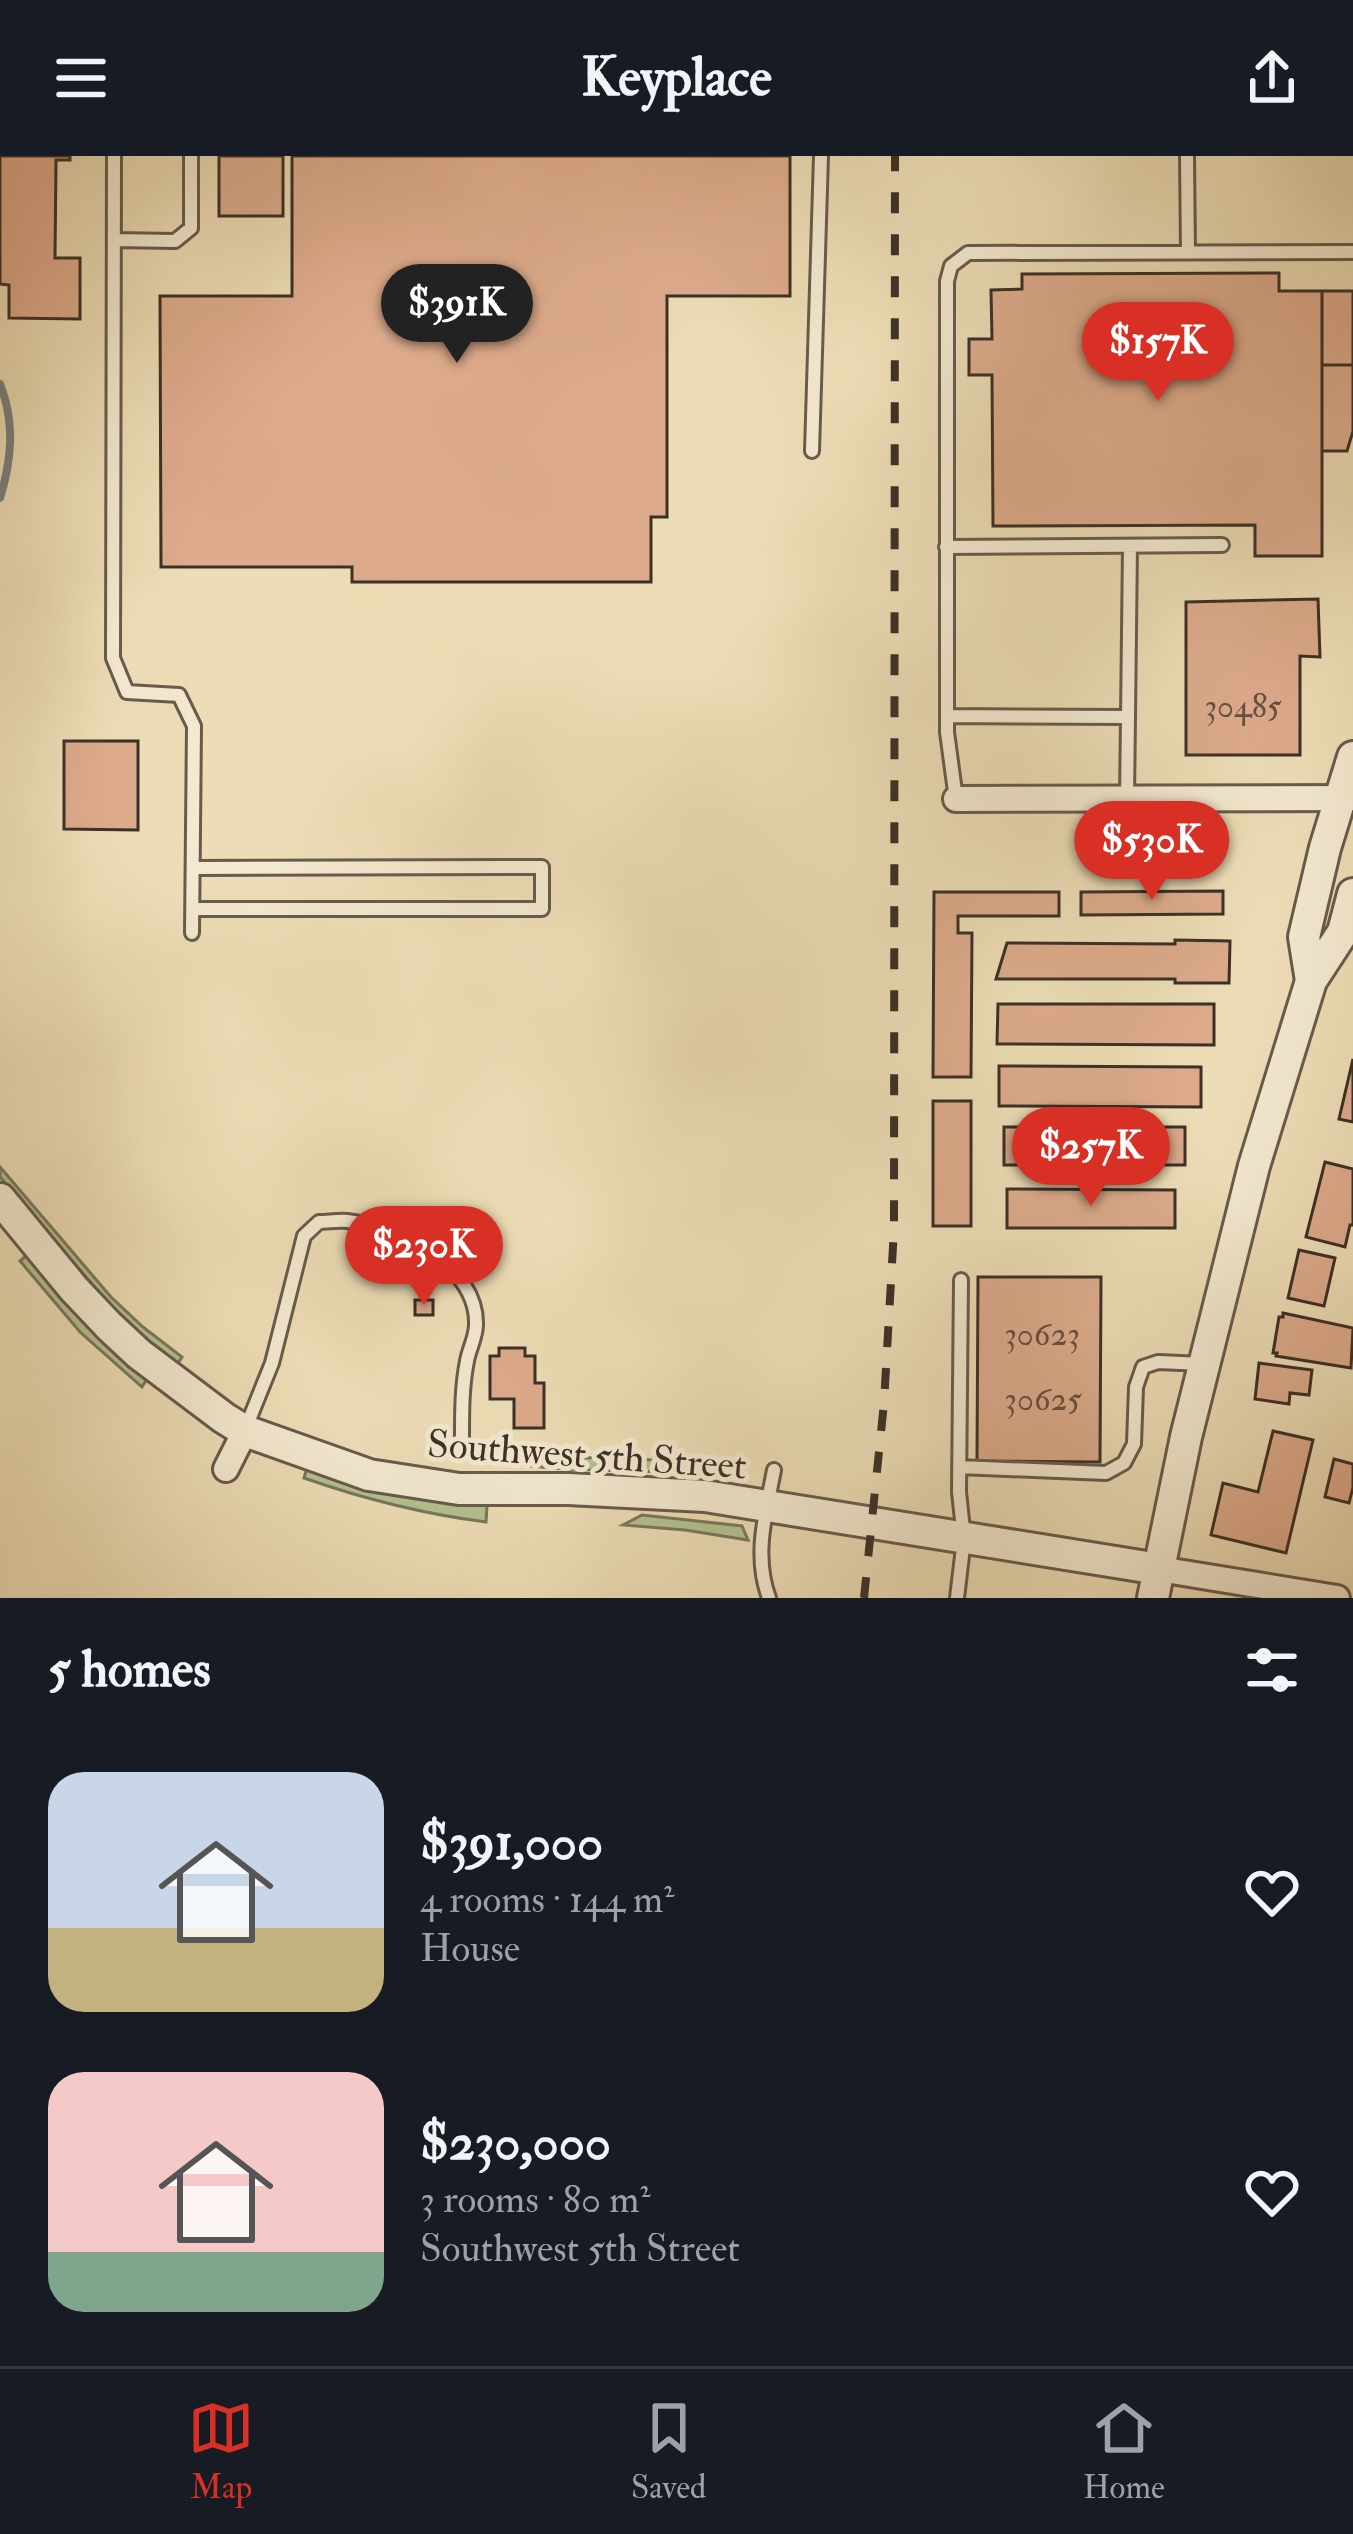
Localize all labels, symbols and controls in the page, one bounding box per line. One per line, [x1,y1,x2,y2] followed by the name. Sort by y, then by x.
[581,44,772,112] text: Keyplace
[48,45,114,111] icon: menu
[1239,45,1305,111] icon: share
[373,264,541,366] pin: $391K
[408,278,506,327] text: $391K
[1074,302,1242,404] pin: $157K
[1109,316,1207,365] text: $157K
[1204,686,1282,727] house number: 30485
[1068,801,1236,903] pin: $530K
[1101,815,1203,864] text: $530K
[1007,1107,1175,1209] pin: $257K
[1039,1121,1143,1170] text: $257K
[340,1206,508,1308] pin: $230K
[372,1220,476,1269] text: $230K
[1004,1314,1080,1355] house number: 30623
[1004,1379,1082,1420] house number: 30625
[426,1419,748,1491] street label: Southwest 5th Street
[1239,1637,1305,1703] icon: filters
[48,1638,211,1702] text: 5 homes
[420,1811,603,1875] text: $391,000
[144,1820,288,1964] icon: home
[1239,1859,1305,1925] icon: heart
[420,1875,674,1924] text: 4 rooms · 144 m²
[420,1924,520,1973] text: House
[420,2111,611,2175] text: $230,000
[144,2120,288,2264] icon: home
[1239,2159,1305,2225] icon: heart
[420,2175,651,2224] text: 3 rooms · 80 m²
[420,2224,740,2273] text: Southwest 5th Street
[188,2395,254,2508] tab: Map
[631,2395,706,2508] tab: Saved
[1083,2395,1165,2508] tab: Home

